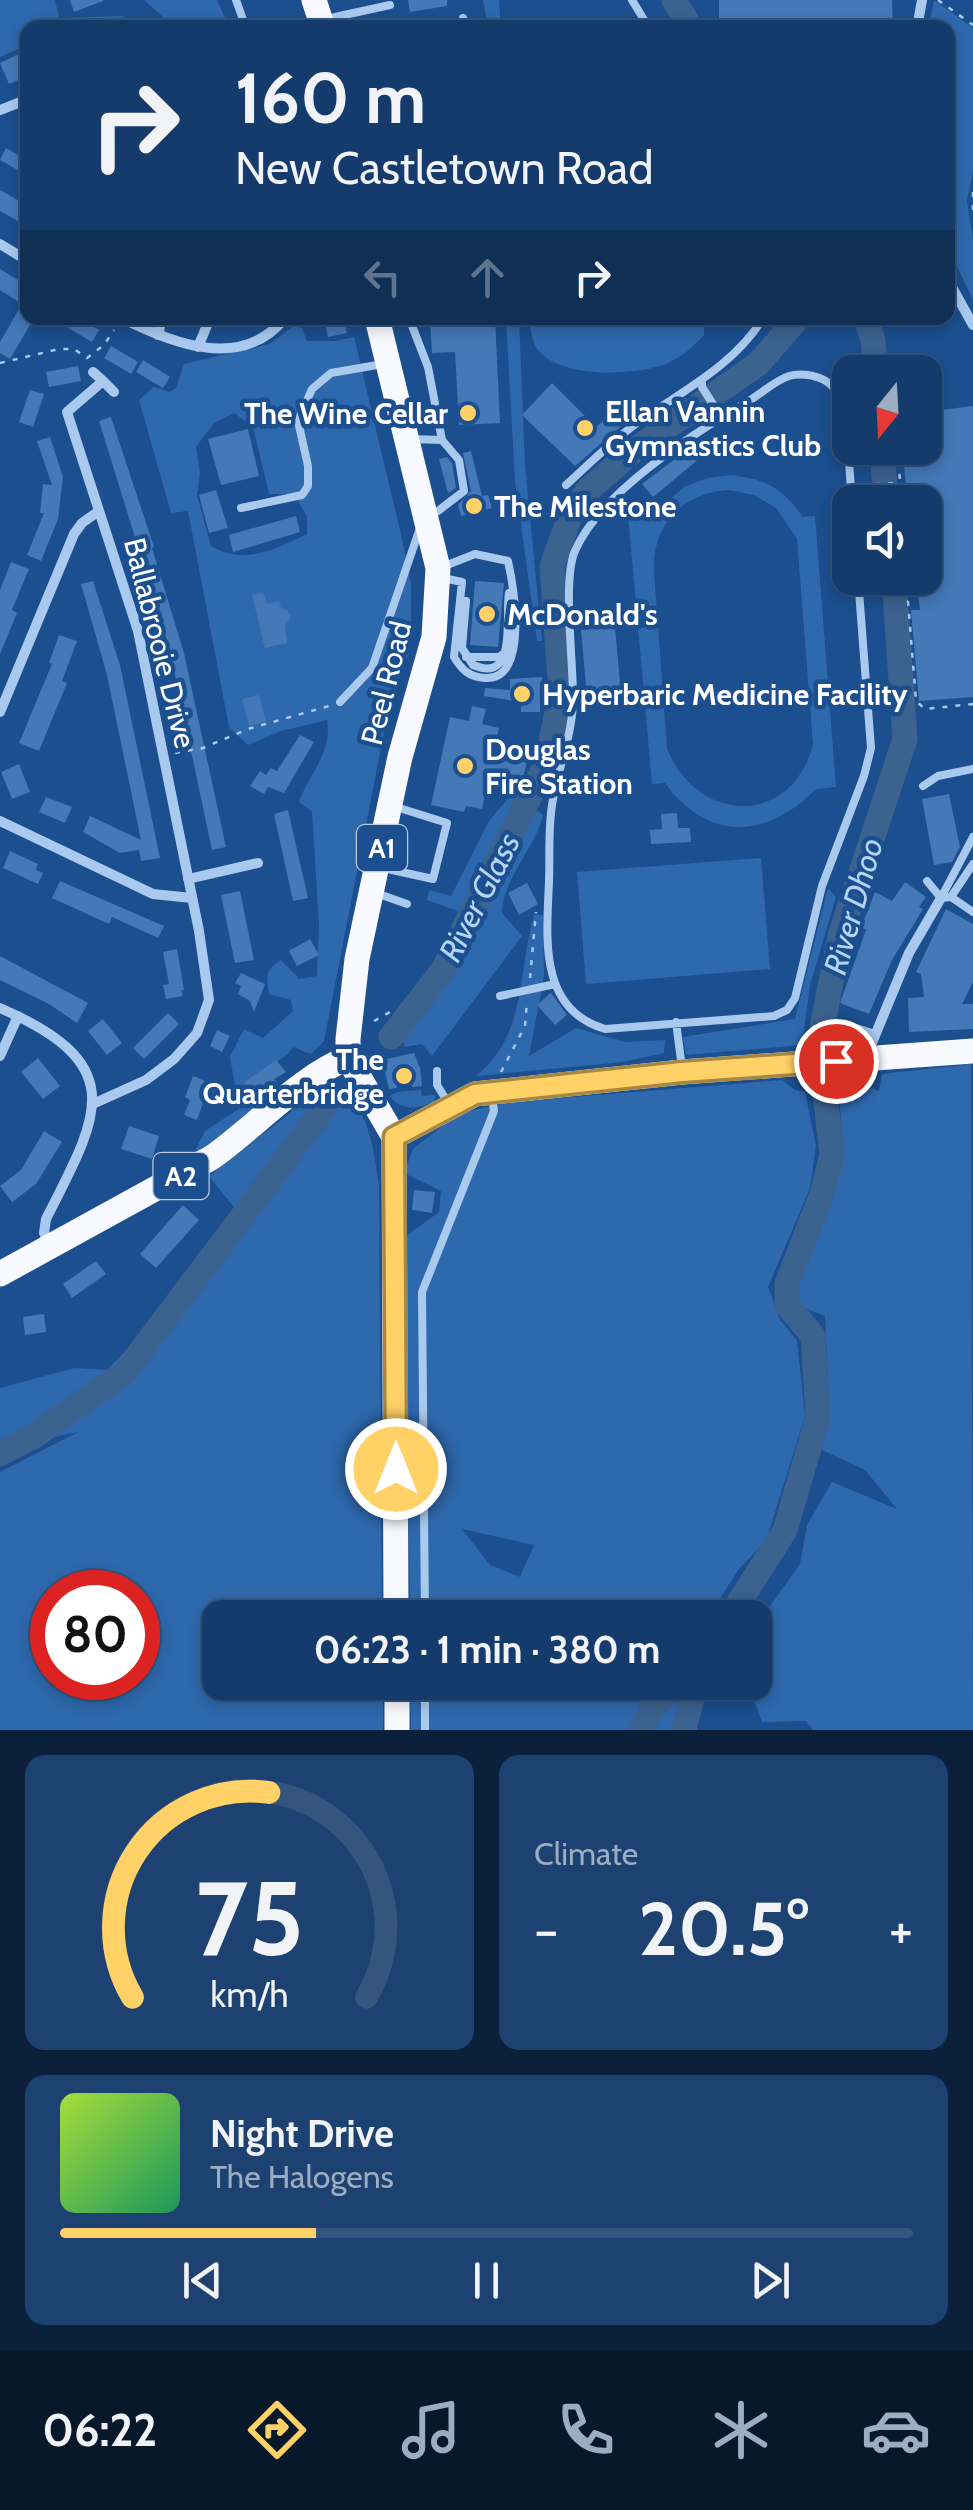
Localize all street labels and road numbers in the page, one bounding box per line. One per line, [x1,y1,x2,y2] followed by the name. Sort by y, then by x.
[116,534,204,752] street label: Ballabrooie Drive
[353,617,419,749] street label: Peel Road
[357,825,407,871] road number: A1
[154,1153,208,1199] road number: A2

